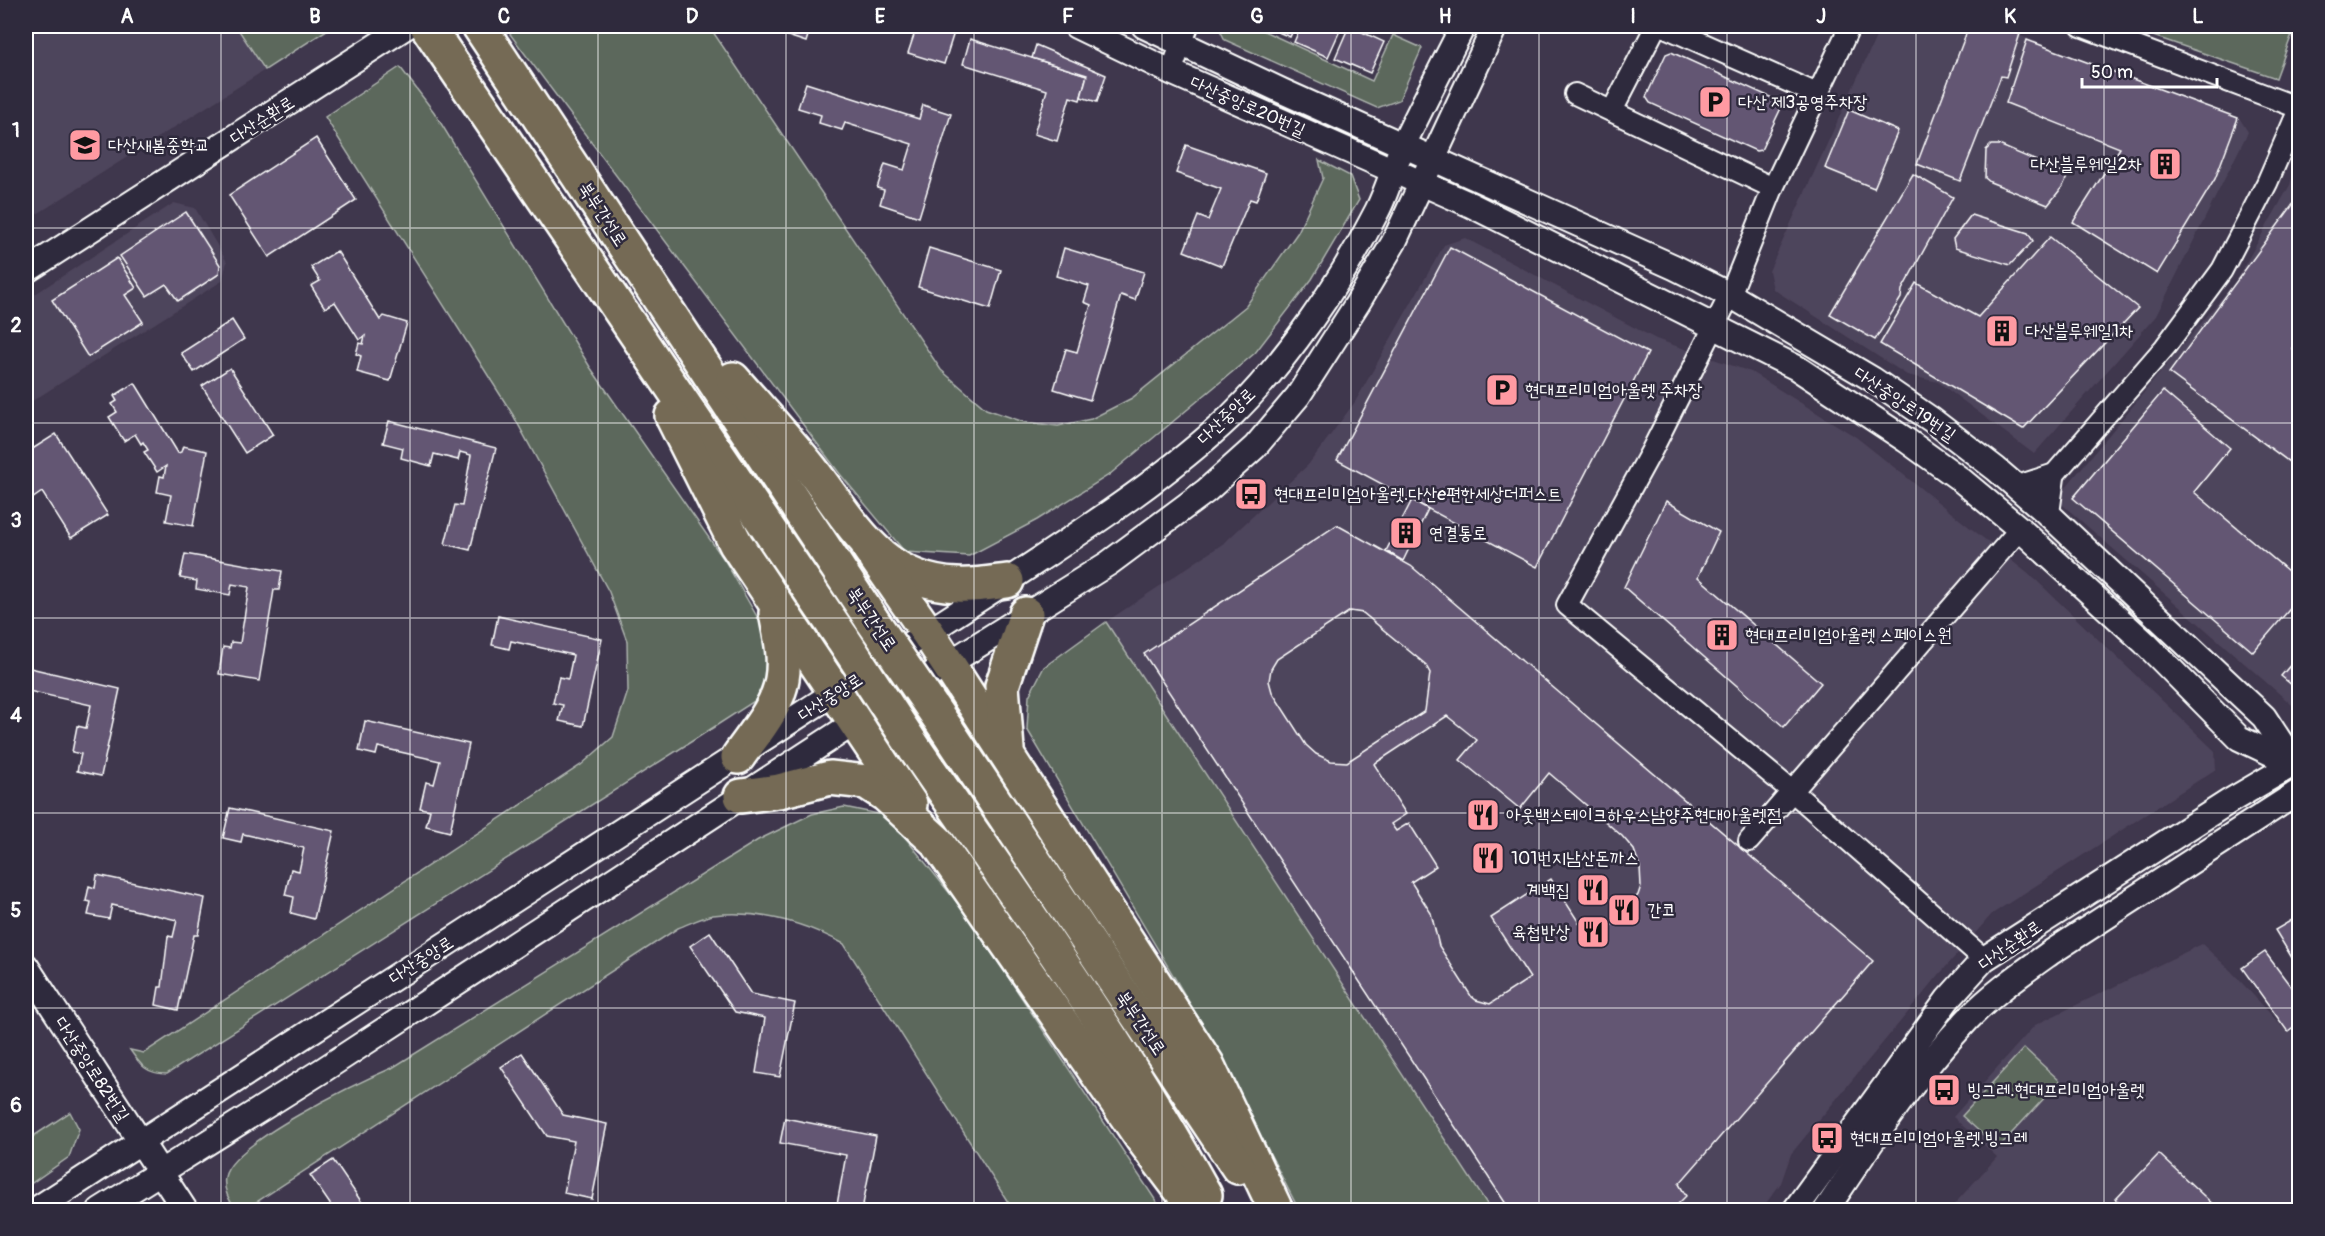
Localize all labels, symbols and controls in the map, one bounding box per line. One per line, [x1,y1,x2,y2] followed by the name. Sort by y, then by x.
[121,4,134,29] text: A
[309,4,321,29] text: B
[498,4,510,29] text: C
[686,4,699,29] text: D
[875,4,886,29] text: E
[1062,4,1074,29] text: F
[1250,4,1264,29] text: G
[1439,4,1452,29] text: H
[1630,4,1636,29] text: I
[1816,4,1826,29] text: J
[2004,4,2016,29] text: K
[2192,4,2204,29] text: L
[2082,51,2217,89] scale bar
[2091,61,2133,84] text: 50 m
[1187,71,1309,142] street label: 다산중앙로20번길
[1697,84,1733,120] parking icon: 다산 제3공영주차장
[226,91,299,150] street label: 다산순환로
[1738,91,1868,114] place label: 다산 제3공영주차장
[12,118,20,143] text: 1
[67,127,103,163] school or university icon: 다산새봄중학교
[108,134,209,157] place label: 다산새봄중학교
[2147,146,2183,182] building icon: 다산블루웨일2차
[2031,153,2142,176] place label: 다산블루웨일2차
[573,178,632,251] street label: 북부간선로
[10,313,22,338] text: 2
[1984,313,2020,349] building icon: 다산블루웨일1차
[2025,320,2133,343] place label: 다산블루웨일1차
[1849,362,1960,447] street label: 다산중앙로19번길
[1484,372,1520,408] parking icon: 현대프리미엄아울렛 주차장
[1525,379,1703,402] place label: 현대프리미엄아울렛 주차장
[1192,383,1260,450] street label: 다산중앙로
[1233,476,1269,512] bus stop icon: 현대프리미엄아울렛.다산e편한세상더퍼스트
[1274,483,1562,506] place label: 현대프리미엄아울렛.다산e편한세상더퍼스트
[10,508,22,533] text: 3
[1388,515,1424,551] building icon: 연결통로
[1429,522,1487,545] place label: 연결통로
[842,583,901,656] street label: 북부간선로
[1704,617,1740,653] building icon: 현대프리미엄아울렛 스페이스원
[1745,624,1952,647] place label: 현대프리미엄아울렛 스페이스원
[794,668,867,727] street label: 다산중앙로
[10,703,22,728] text: 4
[1465,797,1501,833] restaurant icon: 아웃백스테이크하우스남양주현대아울렛점
[1506,804,1782,827] place label: 아웃백스테이크하우스남양주현대아울렛점
[1470,840,1506,876] restaurant icon: 101번지남산돈까스
[1511,847,1639,870] place label: 101번지남산돈까스
[1575,872,1611,908] restaurant icon: 계백집
[1527,879,1570,902] place label: 계백집
[1606,892,1642,928] restaurant icon: 간코
[11,898,22,923] text: 5
[1647,899,1676,922] place label: 간코
[1575,914,1611,950] restaurant icon: 육첩반상
[1974,915,2047,976] street label: 다산순환로
[1512,921,1571,944] place label: 육첩반상
[385,931,458,990] street label: 다산중앙로
[1111,987,1170,1060] street label: 북부간선로
[49,1012,134,1127] street label: 다산중앙로82번길
[1926,1072,1962,1108] bus stop icon: 빙그레.현대프리미엄아울렛
[1967,1079,2145,1102] place label: 빙그레.현대프리미엄아울렛
[10,1093,22,1118] text: 6
[1809,1120,1845,1156] bus stop icon: 현대프리미엄아울렛.빙그레
[1850,1127,2028,1150] place label: 현대프리미엄아울렛.빙그레

